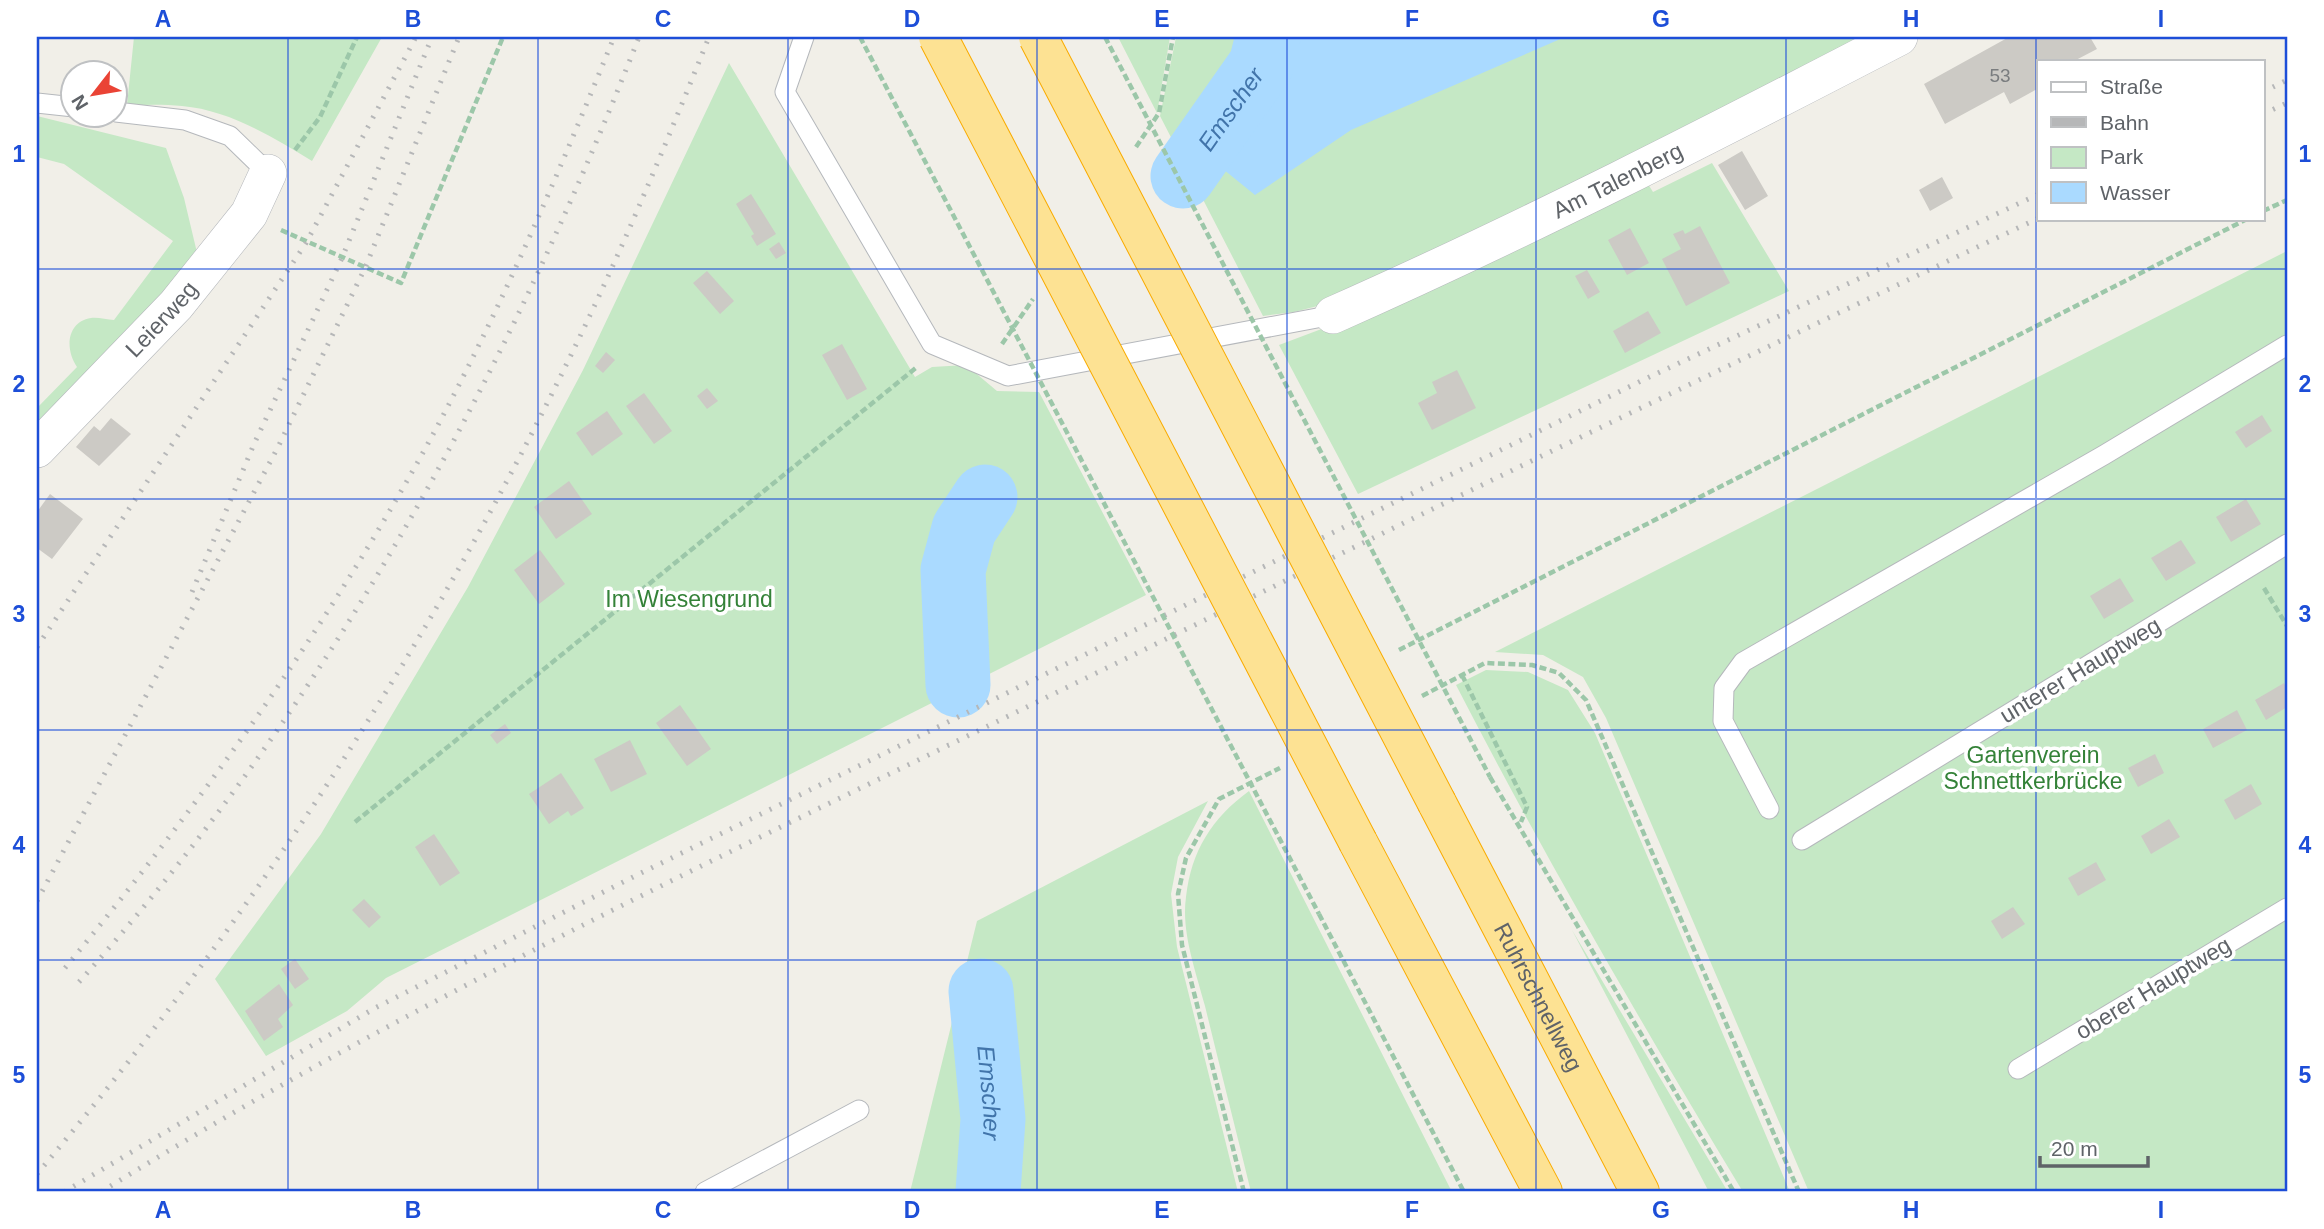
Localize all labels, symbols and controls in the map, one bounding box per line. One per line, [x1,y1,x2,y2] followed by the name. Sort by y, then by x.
[155,6,171,32] text: A
[405,6,421,32] text: B
[655,6,671,32] text: C
[904,6,920,32] text: D
[1154,6,1170,32] text: E
[1405,6,1419,32] text: F
[1652,6,1670,32] text: G
[1903,6,1919,32] text: H
[2158,6,2164,32] text: I
[60,60,130,130] north arrow
[2037,60,2264,220] legend
[1192,62,1269,155] water label: Emscher
[1989,65,2011,86] house number: 53
[2100,75,2163,98] text: Straße
[67,91,92,114] text: N
[2100,111,2149,134] text: Bahn
[1549,137,1687,223] street label: Am Talenberg
[13,141,26,167] text: 1
[2299,141,2312,167] text: 1
[2100,145,2144,168] text: Park
[2100,181,2170,204] text: Wasser
[120,276,203,362] street label: Leierweg
[13,371,25,397] text: 2
[2299,371,2311,397] text: 2
[605,586,773,612] park label: Im Wiesengrund
[13,601,25,627] text: 3
[2299,601,2311,627] text: 3
[1995,612,2165,728] street label: unterer Hauptweg
[1944,742,2122,794] park label: Gartenverein Schnettkerbrücke
[13,832,26,858] text: 4
[2299,832,2312,858] text: 4
[1489,919,1588,1076] street label: Ruhrschnellweg
[2071,931,2235,1045] street label: oberer Hauptweg
[973,1044,1007,1142] water label: Emscher
[13,1062,26,1088] text: 5
[2299,1062,2312,1088] text: 5
[2040,1124,2149,1168] scale bar
[2051,1137,2098,1160] text: 20 m
[155,1197,171,1223] text: A
[405,1197,421,1223] text: B
[655,1197,671,1223] text: C
[904,1197,920,1223] text: D
[1154,1197,1170,1223] text: E
[1405,1197,1419,1223] text: F
[1652,1197,1670,1223] text: G
[1903,1197,1919,1223] text: H
[2158,1197,2164,1223] text: I

